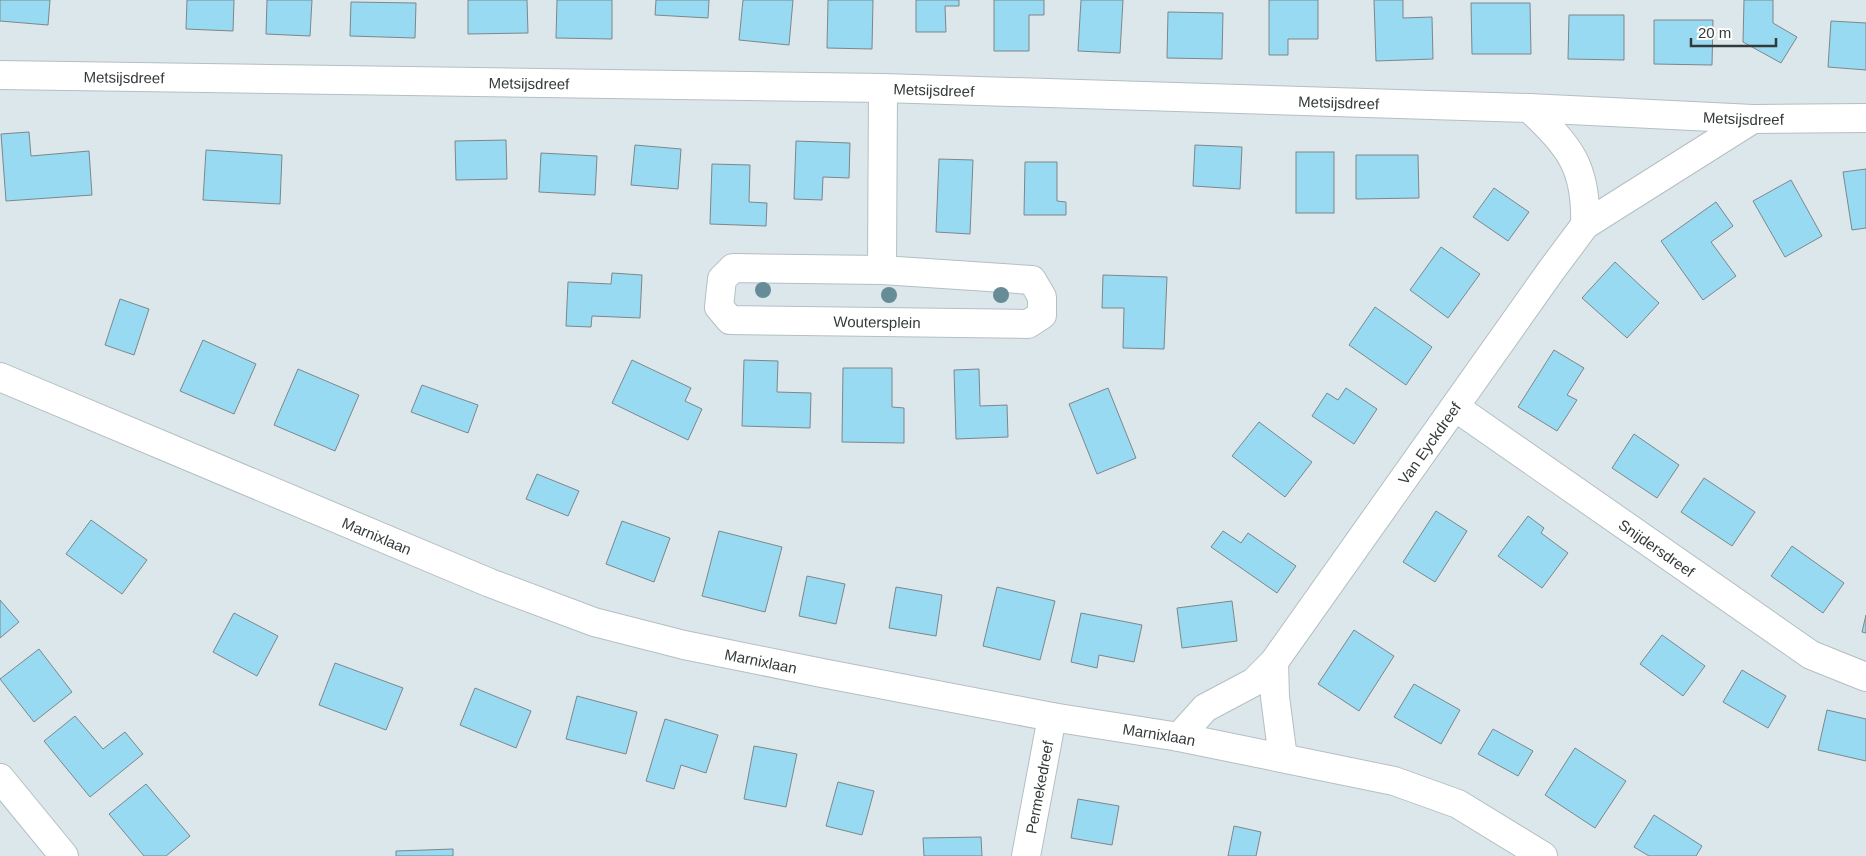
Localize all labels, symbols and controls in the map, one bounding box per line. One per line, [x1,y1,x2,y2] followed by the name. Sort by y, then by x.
[1691,15,1776,47] scale bar
[1698,24,1731,41] text: 20 m
[83,68,165,86] street label: Metsijsdreef
[488,74,570,92] street label: Metsijsdreef
[893,80,975,99] street label: Metsijsdreef
[1298,92,1380,112] street label: Metsijsdreef
[1703,108,1785,128] street label: Metsijsdreef
[833,313,921,331] street label: Woutersplein
[1394,398,1464,487] street label: Van Eyckdreef
[340,513,414,558] street label: Marnixlaan
[1616,515,1699,580] street label: Snijdersdreef
[723,645,799,676] street label: Marnixlaan
[1122,720,1197,749] street label: Marnixlaan
[1022,738,1056,835] street label: Permekedreef

